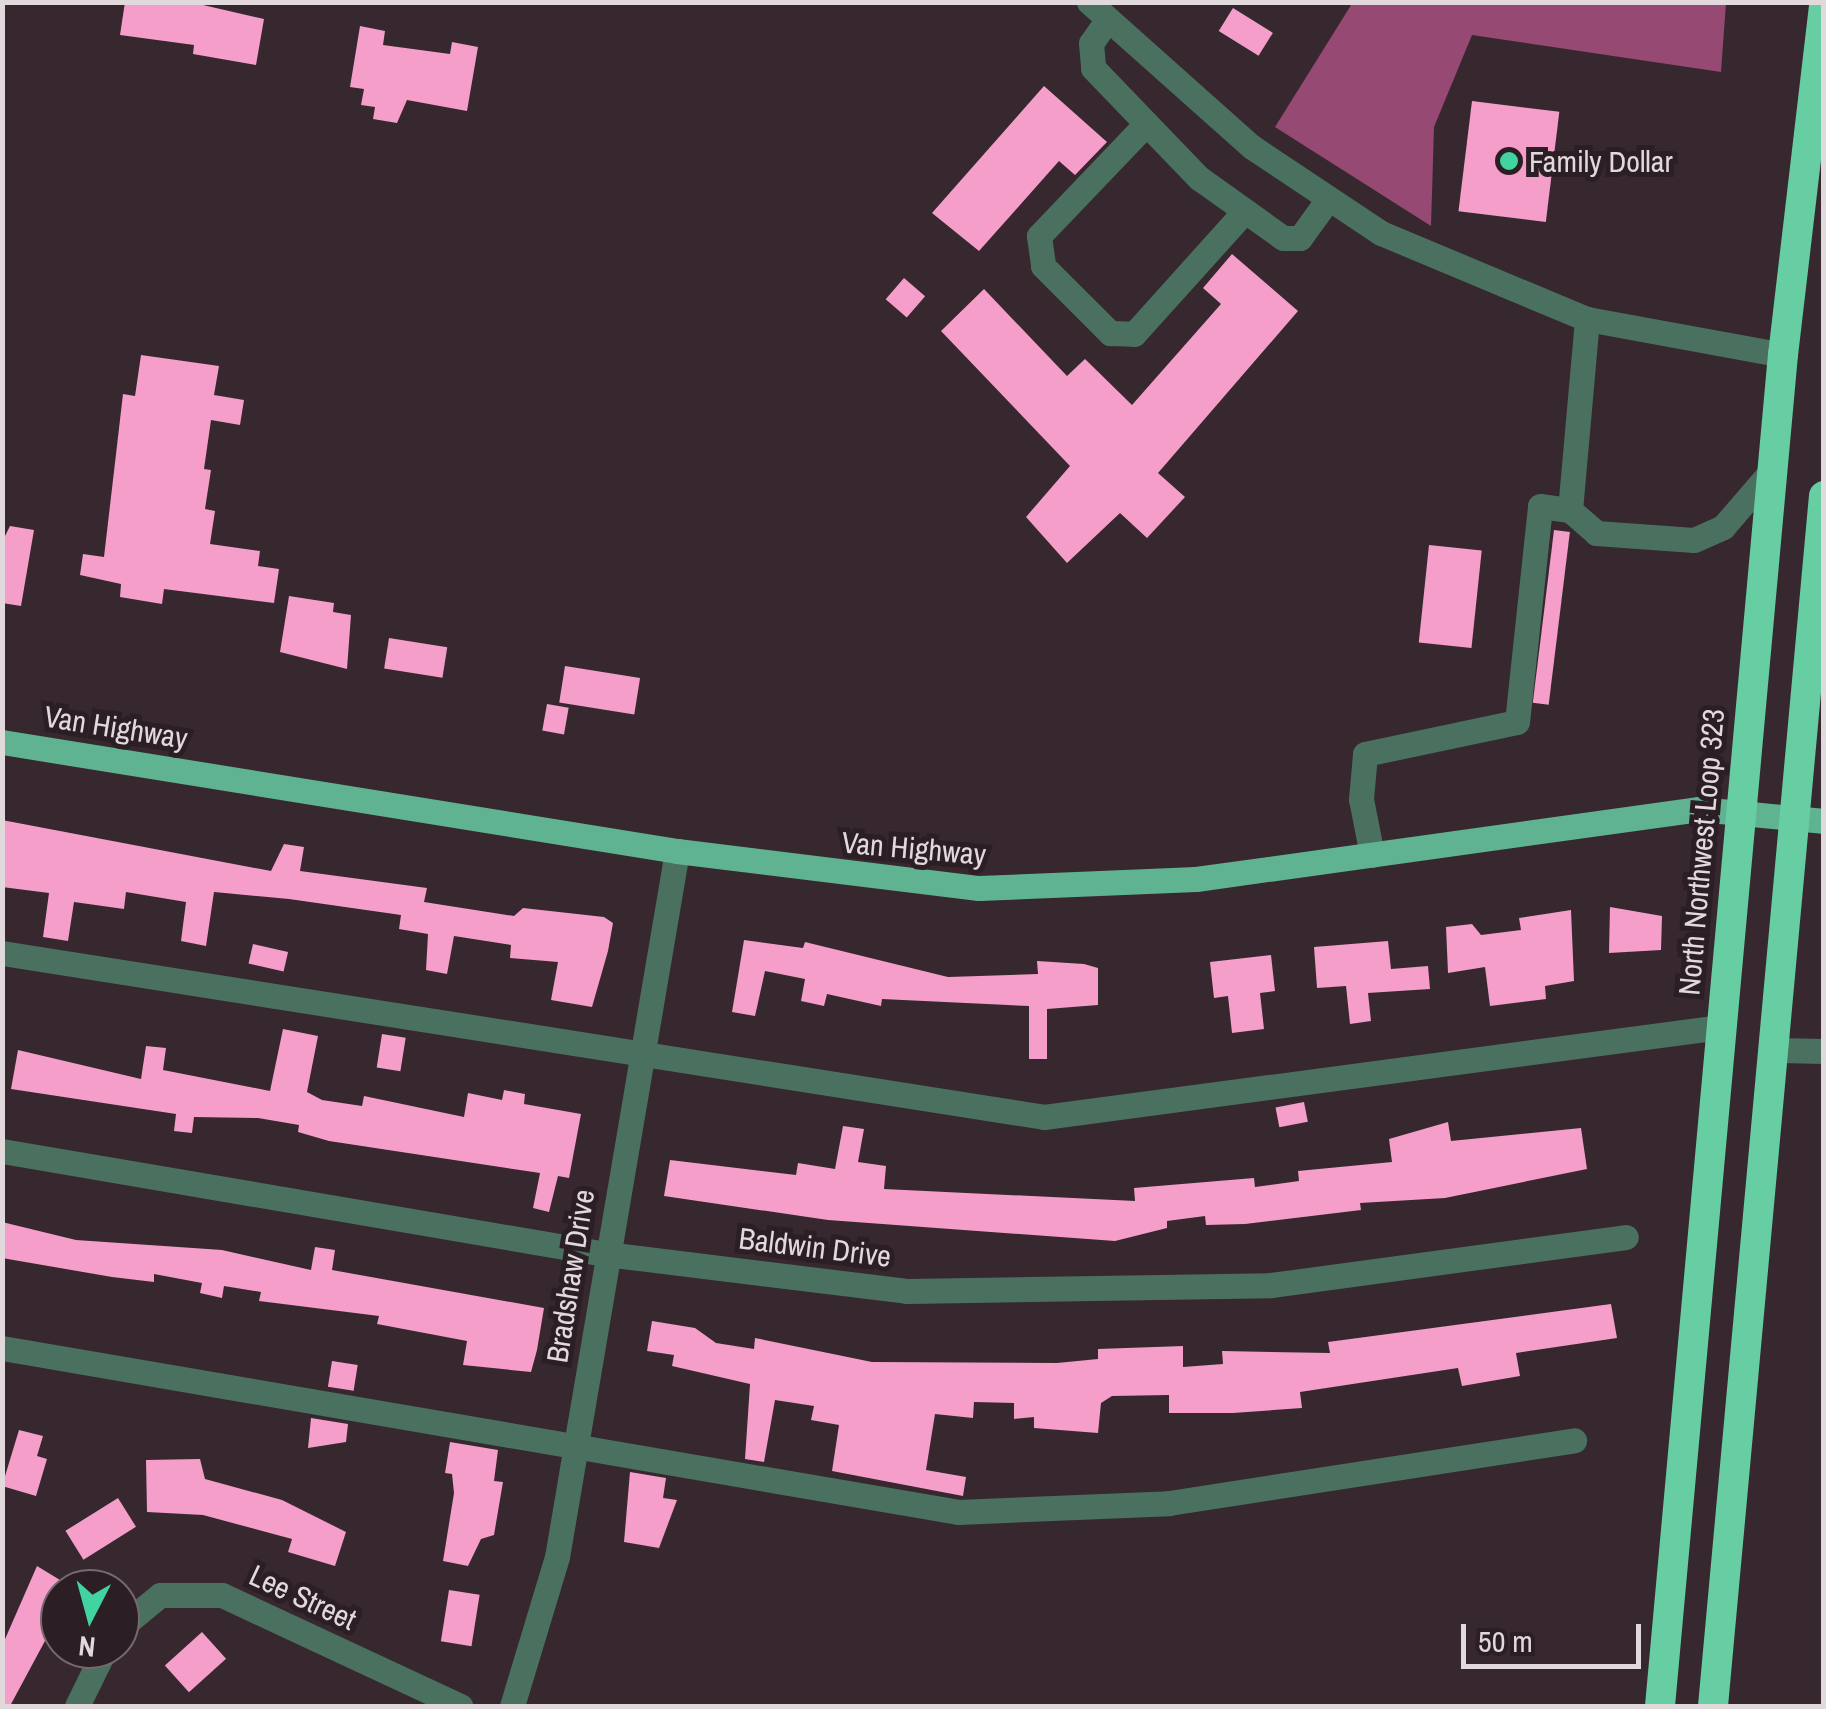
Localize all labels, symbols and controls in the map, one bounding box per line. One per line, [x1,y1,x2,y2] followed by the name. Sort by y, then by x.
[1529,143,1673,179] place label: Family Dollar
[1498,150,1520,172] marker: Family Dollar
[42,698,190,756] street label: Van Highway
[1671,707,1731,997] street label: North Northwest Loop 323
[840,824,988,872] street label: Van Highway
[539,1187,601,1365] street label: Bradshaw Drive
[737,1220,893,1274] street label: Baldwin Drive
[244,1557,362,1637] street label: Lee Street
[40,1569,140,1669] north arrow
[1466,1604,1646,1666] scale bar
[1478,1621,1533,1661] text: 50 m
[77,1627,97,1667] text: N

